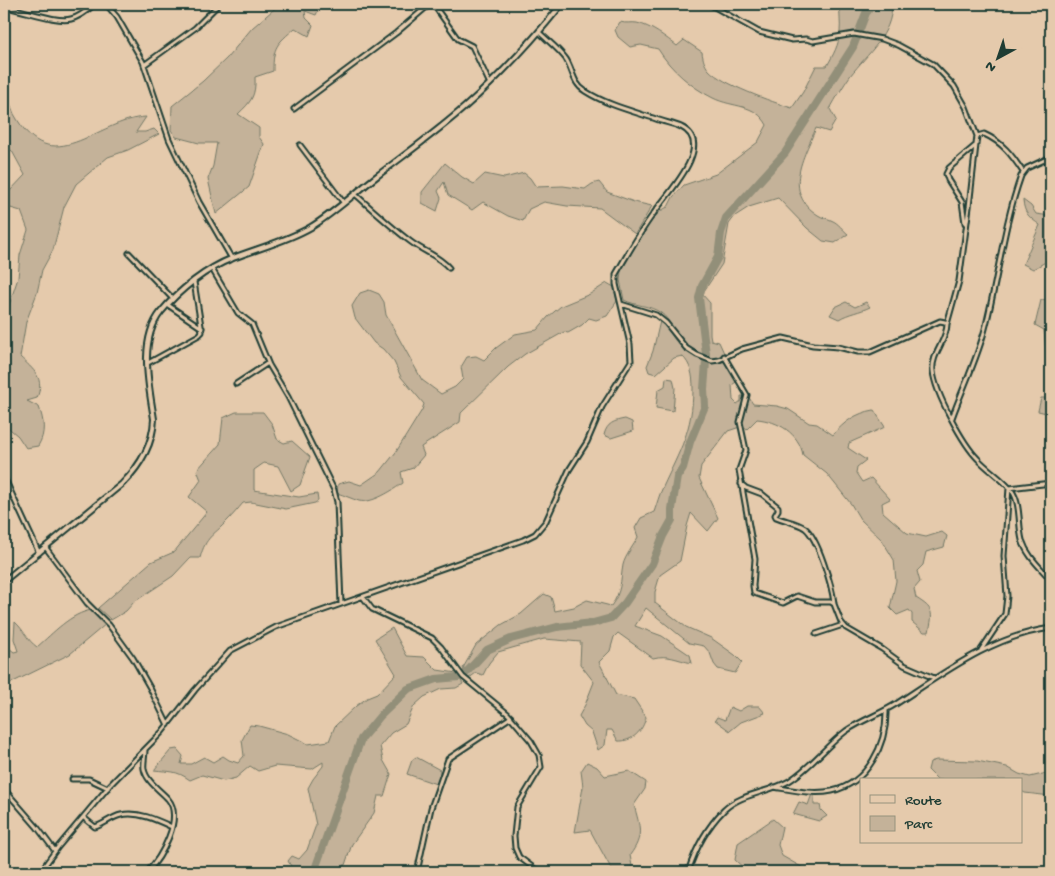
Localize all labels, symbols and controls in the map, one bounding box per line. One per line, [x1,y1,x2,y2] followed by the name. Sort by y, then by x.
[972,32,1022,82] north arrow
[982,57,1000,75] text: N
[860,778,1022,844] legend
[905,792,942,810] text: Route
[904,816,933,834] text: Parc

